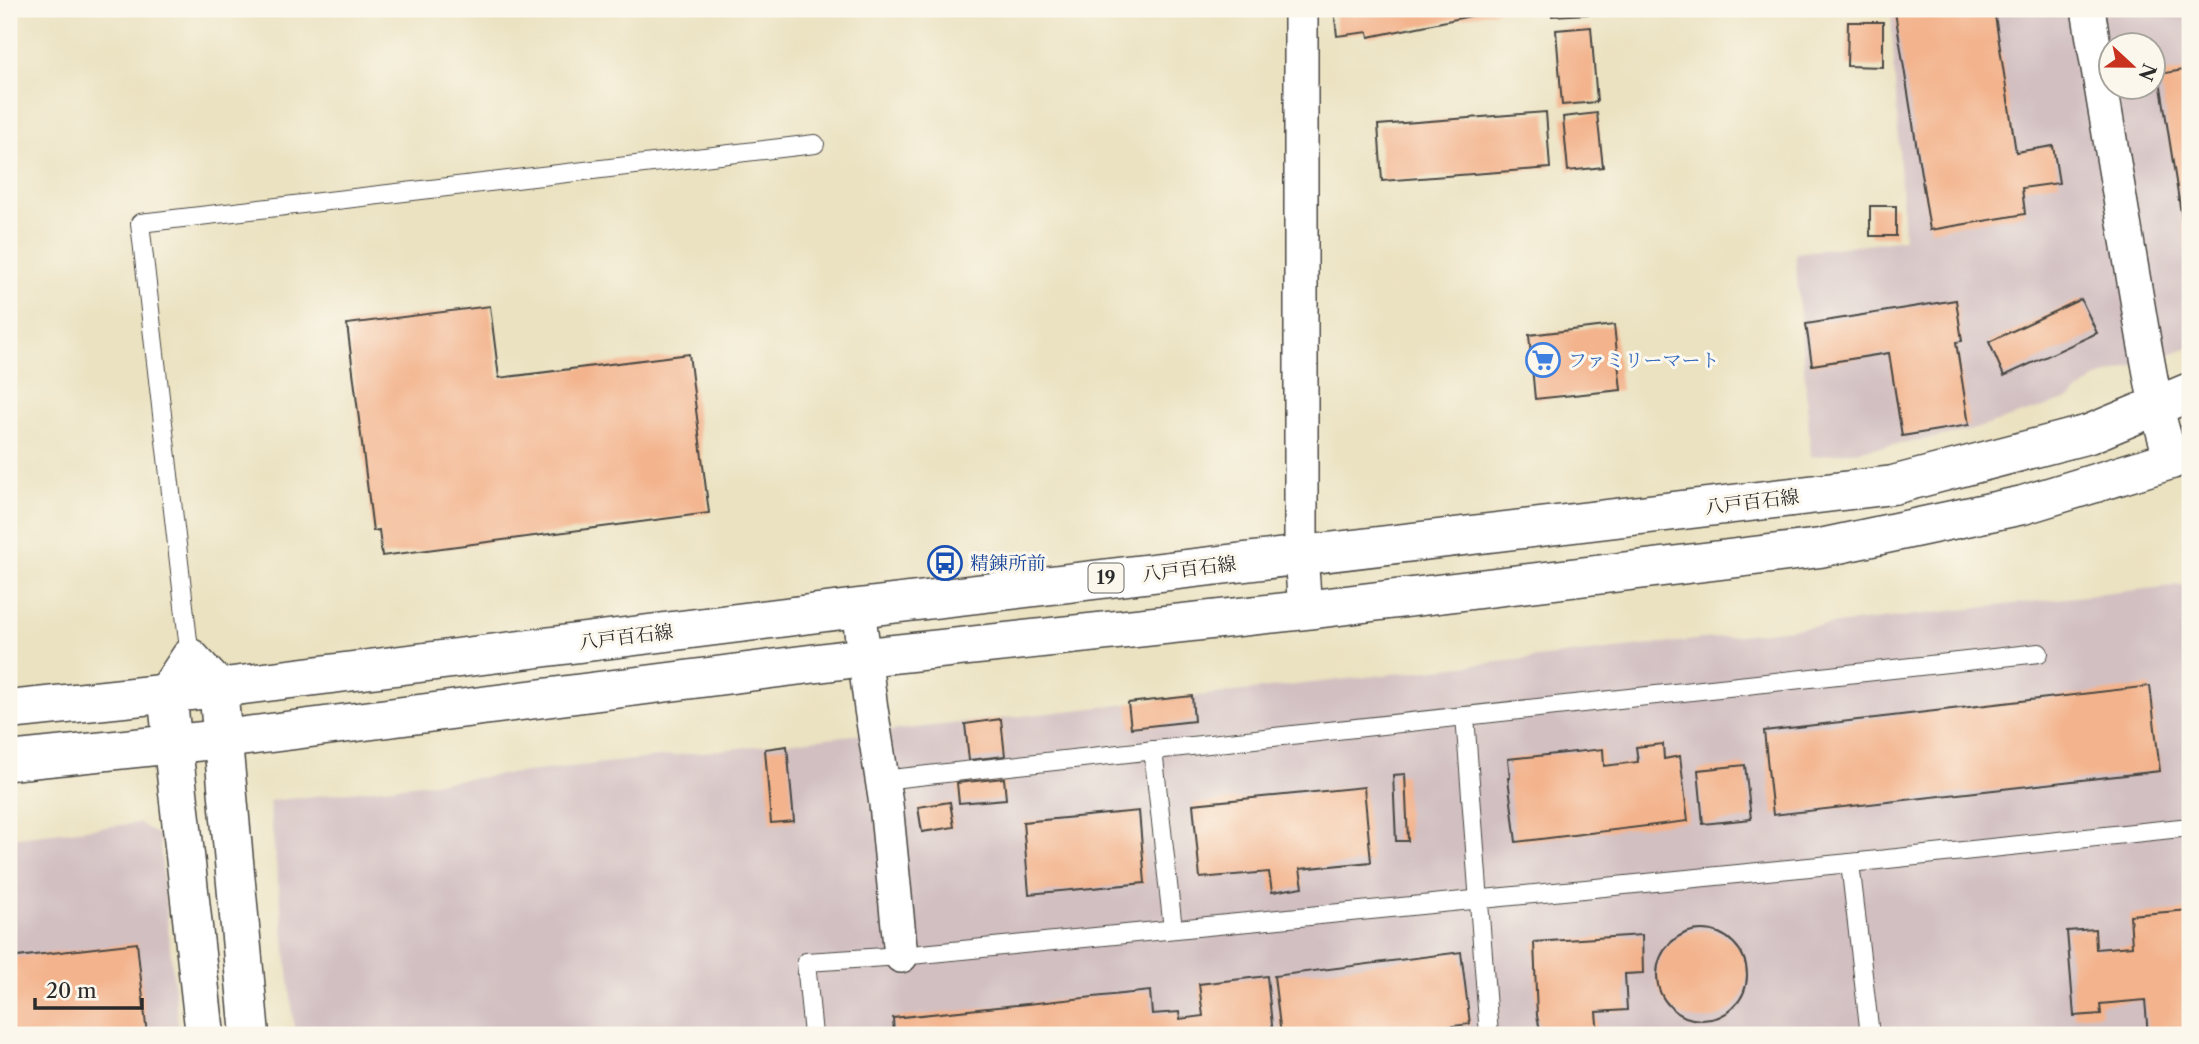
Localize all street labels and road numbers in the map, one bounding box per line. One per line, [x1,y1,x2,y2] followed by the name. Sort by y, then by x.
[1703,485,1801,519] street label: 八戸百石線
[1140,552,1238,586] street label: 八戸百石線
[1088,564,1124,592] road number: 19
[577,620,675,654] street label: 八戸百石線

